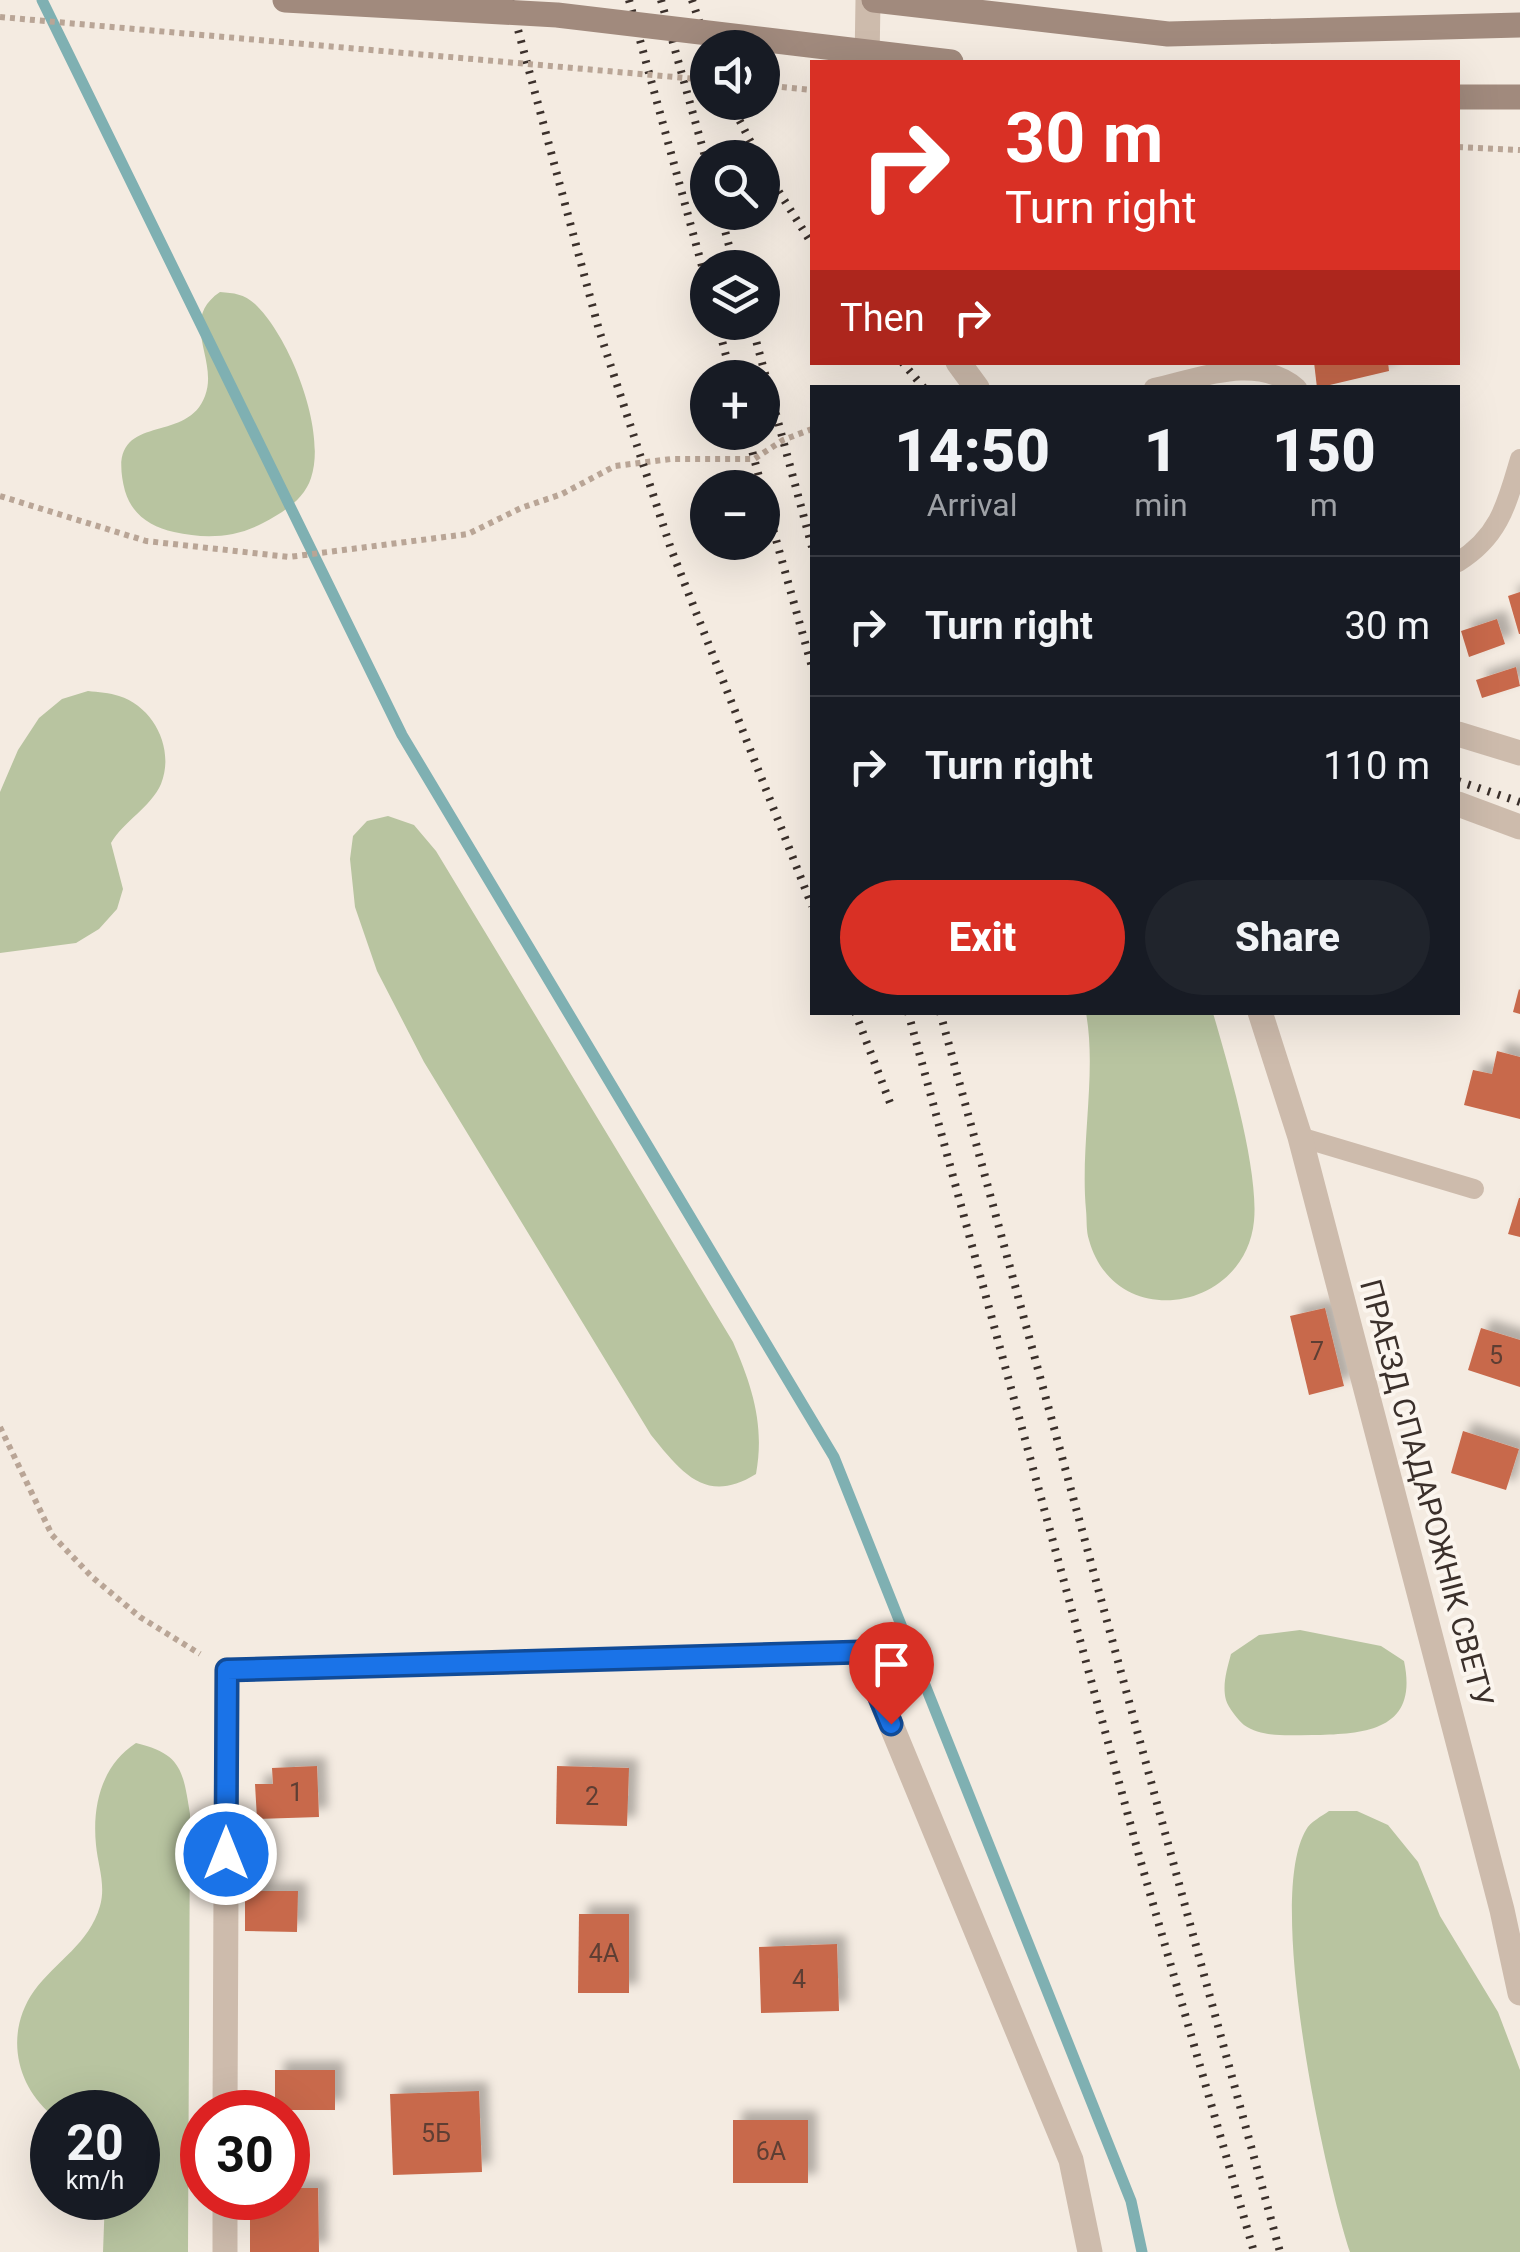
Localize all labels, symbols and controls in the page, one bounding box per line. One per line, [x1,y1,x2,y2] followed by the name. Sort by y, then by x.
[690,30,780,560] map controls
[690,30,780,120] button: sound
[1005,97,1163,179] text: 30 m
[840,100,970,230] icon: right
[690,140,780,230] button: search
[1005,181,1197,234] text: Turn right
[690,250,780,340] button: layers
[945,290,1000,345] icon: right
[840,296,925,340] text: Then
[690,360,780,450] button: +
[894,415,1050,486] text: 14:50
[1144,415,1178,486] text: 1
[1272,415,1376,486] text: 150
[690,470,780,560] button: −
[927,486,1018,524] text: Arrival
[1134,486,1188,524] text: min
[1310,486,1338,524] text: m
[840,599,895,654] icon: right
[925,604,1093,648] text: Turn right
[1345,604,1430,648] text: 30 m
[840,739,895,794] icon: right
[925,744,1093,788] text: Turn right
[1323,744,1430,788] text: 110 m
[840,880,1125,995] button: Exit
[1145,880,1430,995] button: Share
[1353,1275,1501,1711] street label: ПРАЕЗД СПАДАРОЖНІК СВЕТУ
[1310,1337,1324,1366] house number: 7
[1489,1341,1503,1370] house number: 5
[849,1622,934,1725] pin
[864,1637,919,1692] icon: arrive
[289,1778,303,1807] house number: 1
[585,1782,599,1811] house number: 2
[174,1802,278,1906] position arrow
[589,1939,619,1968] house number: 4А
[792,1965,806,1994] house number: 4
[180,2090,310,2220] speed limit sign: 30
[66,2114,124,2172] text: 20
[421,2119,451,2148] house number: 5Б
[756,2137,786,2166] house number: 6А
[66,2166,124,2195] text: km/h

